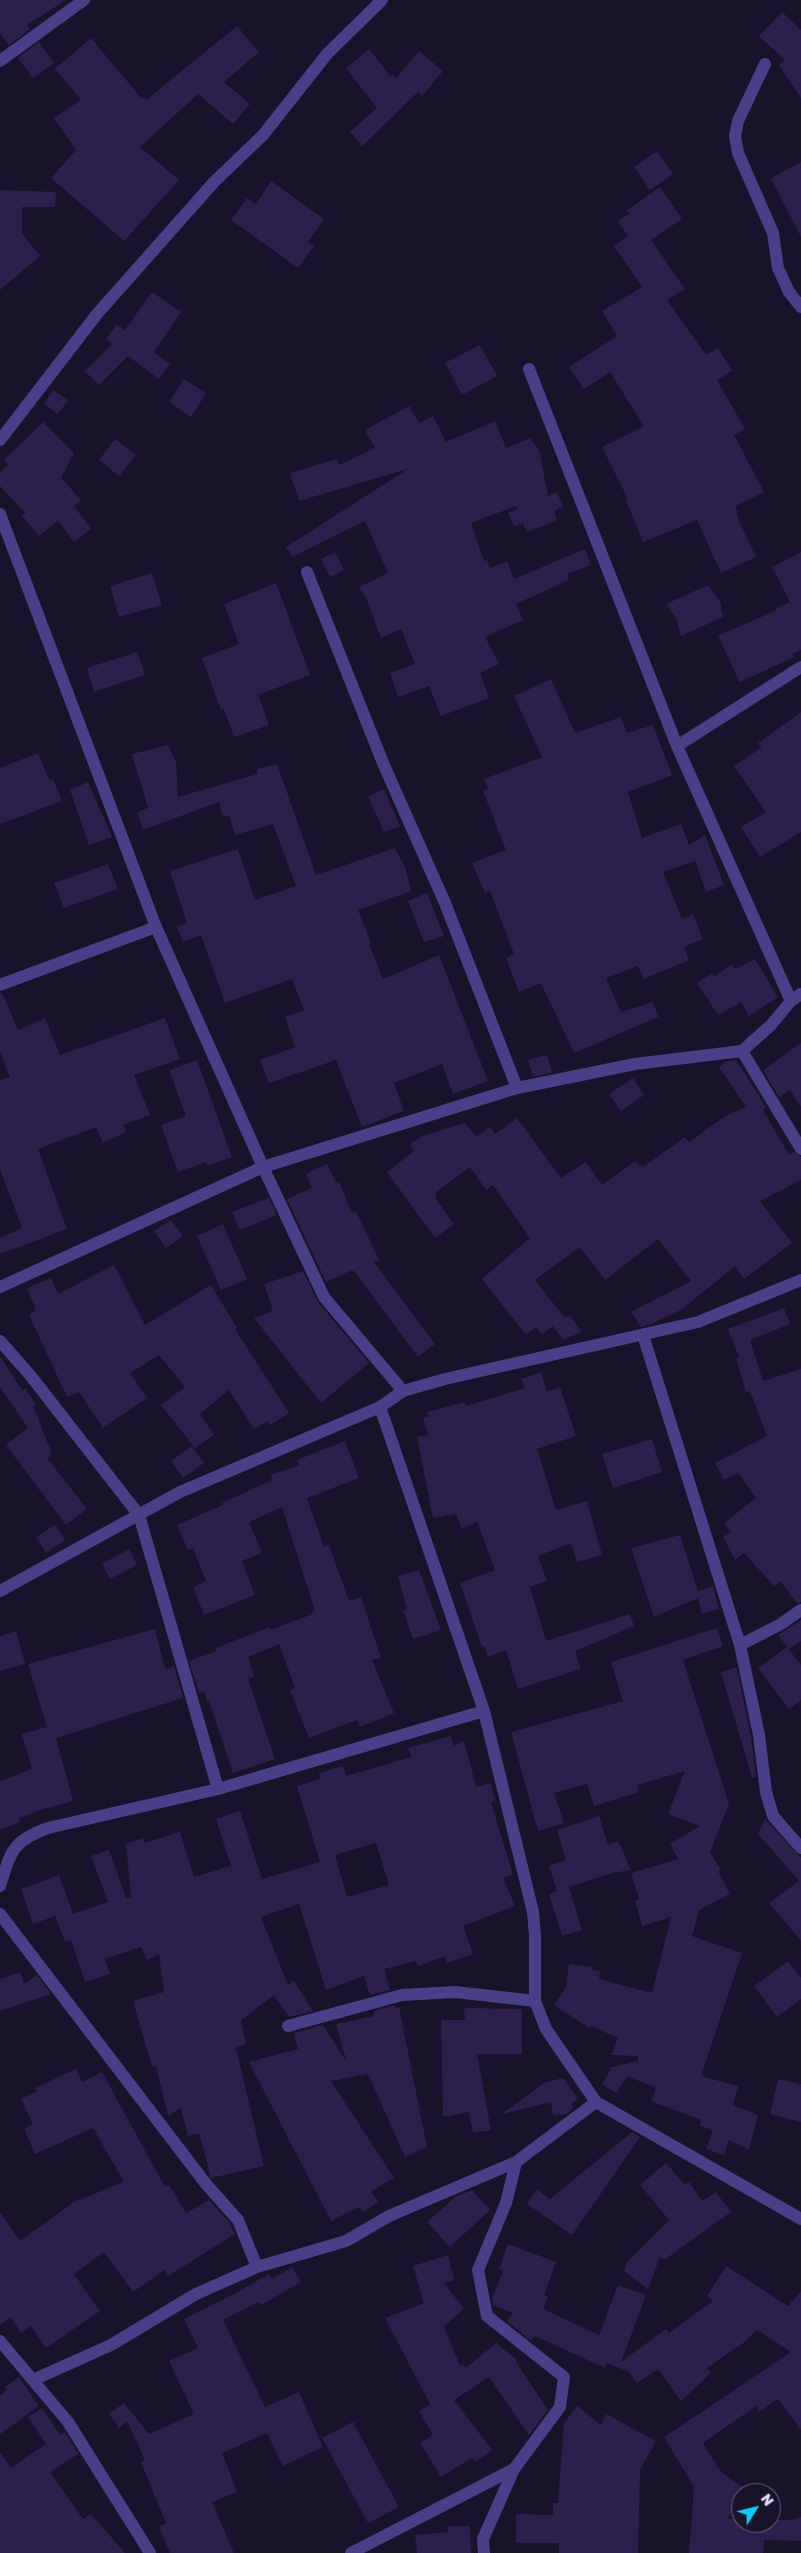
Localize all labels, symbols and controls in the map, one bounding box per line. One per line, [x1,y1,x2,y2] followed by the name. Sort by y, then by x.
[731,2483,781,2533] north arrow
[758,2490,778,2509] text: N

